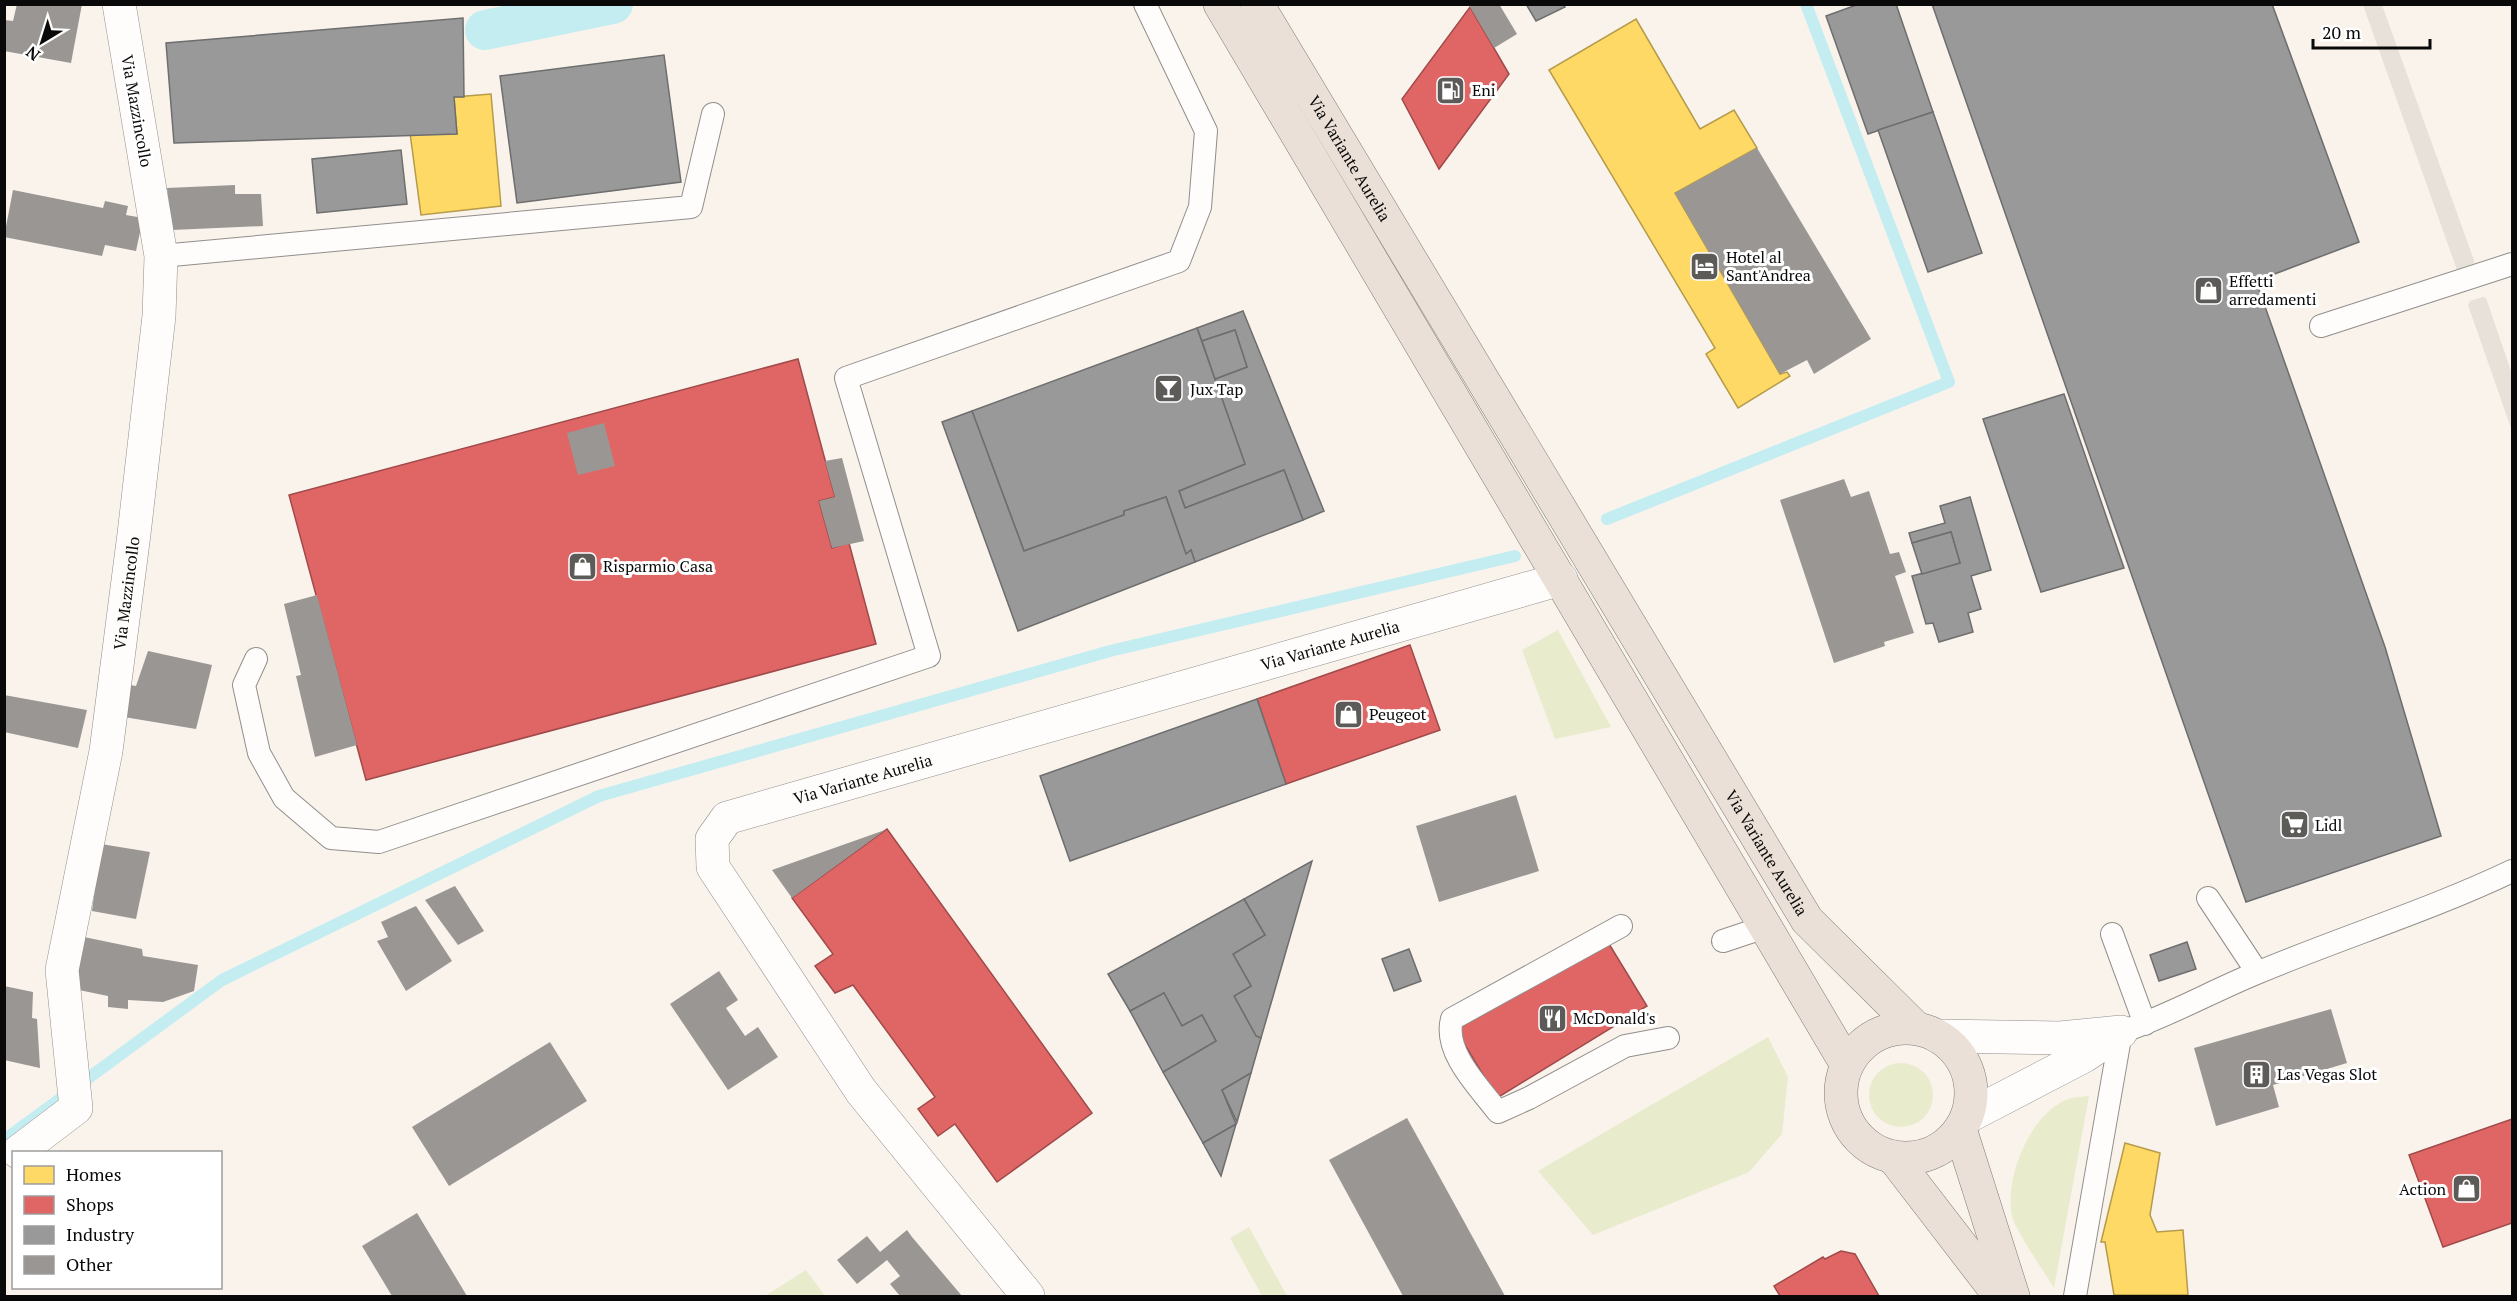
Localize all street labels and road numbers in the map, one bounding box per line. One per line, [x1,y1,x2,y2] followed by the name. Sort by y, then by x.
[116,53,158,169] street label: Via Mazzincollo
[1303,91,1396,225] street label: Via Variante Aurelia
[108,535,145,651] street label: Via Mazzincollo
[1258,615,1402,676] street label: Via Variante Aurelia
[791,749,935,809] street label: Via Variante Aurelia
[1720,786,1813,920] street label: Via Variante Aurelia

